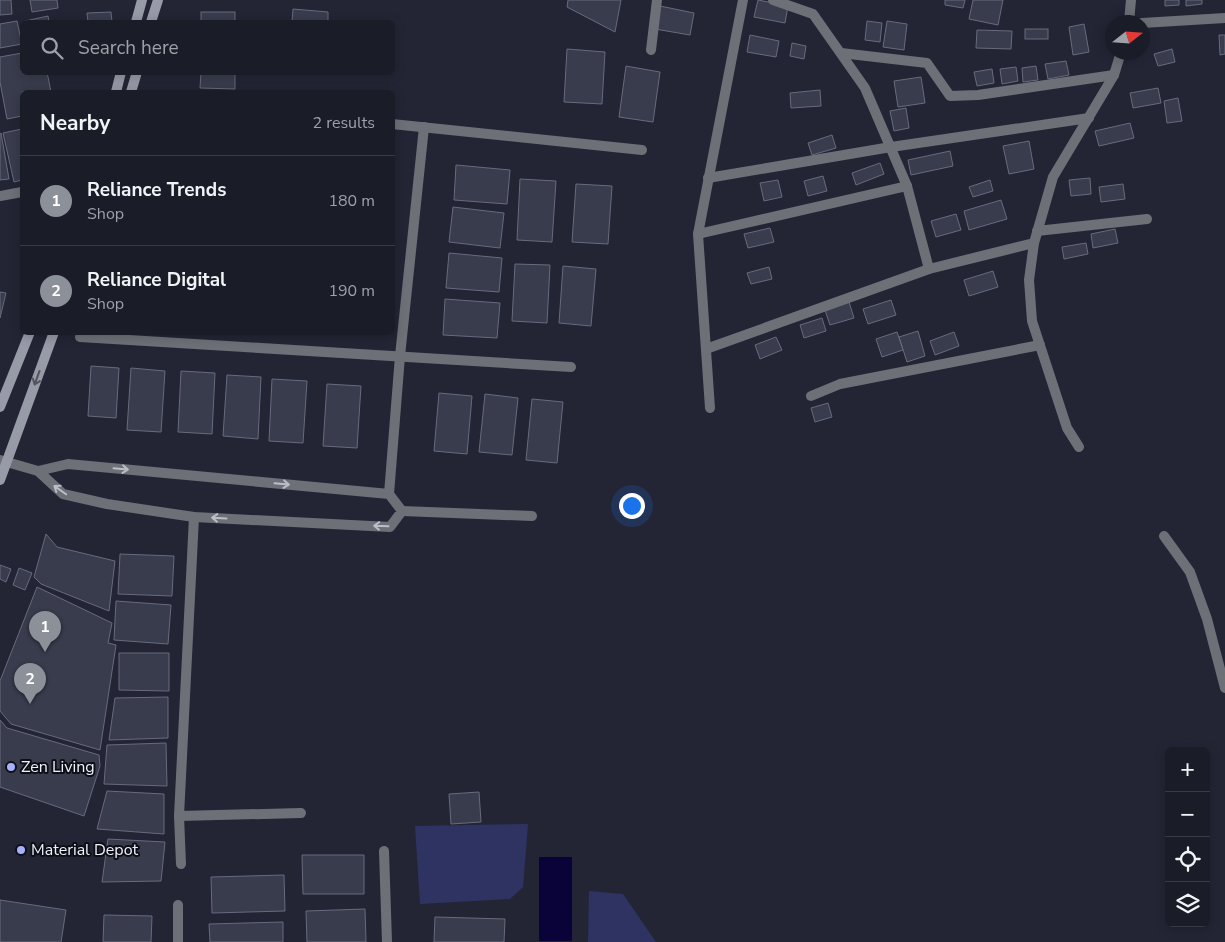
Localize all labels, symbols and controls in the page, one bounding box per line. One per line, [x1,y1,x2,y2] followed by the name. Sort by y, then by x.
[1105,15,1150,60] north arrow
[20,20,395,75] search box
[38,34,66,62] icon: search
[78,35,179,61] text: Search here
[40,109,110,137] text: Nearby
[313,112,375,134] text: 2 results
[87,177,226,203] text: Reliance Trends
[51,190,61,212] text: 1
[328,190,375,212] text: 180 m
[87,203,124,225] text: Shop
[87,267,226,293] text: Reliance Digital
[51,280,61,302] text: 2
[328,280,375,302] text: 190 m
[87,293,124,315] text: Shop
[32,370,41,386] one-way arrow
[112,464,128,474] one-way arrow
[274,480,290,489] one-way arrow
[53,485,67,496] one-way arrow
[619,493,645,519] your location
[211,514,227,523] one-way arrow
[374,521,390,531] one-way arrow
[29,611,61,652] pin: 1
[14,663,46,704] pin: 2
[1165,747,1210,927] map controls
[1165,747,1210,792] button: +
[21,756,95,778] place label: Zen Living
[5,761,17,773] marker: Zen Living
[1165,792,1210,837] button: −
[1165,837,1210,882] button: locate
[31,839,138,861] place label: Material Depot
[15,844,27,856] marker: Material Depot
[1165,882,1210,927] button: layers

